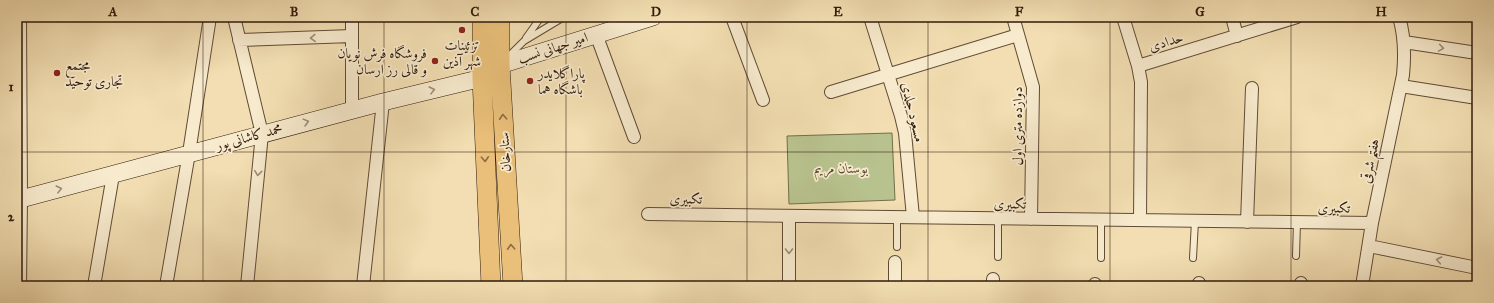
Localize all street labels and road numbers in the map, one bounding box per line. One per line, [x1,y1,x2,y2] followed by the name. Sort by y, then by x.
[516,29,590,68] street label: امیر جهانی نسب
[1147,29,1185,55] street label: حدادی
[898,80,928,144] street label: مسعود جلدی
[1009,87,1026,165] street label: دوازده متری اول
[212,120,285,156] street label: محمد کاشانی پور
[495,132,515,172] street label: ستارخان
[1357,137,1388,186] street label: هفتم شرقی
[670,190,703,208] street label: تکبیری
[994,195,1027,213] street label: تکبیری
[1318,199,1351,217] street label: تکبیری

